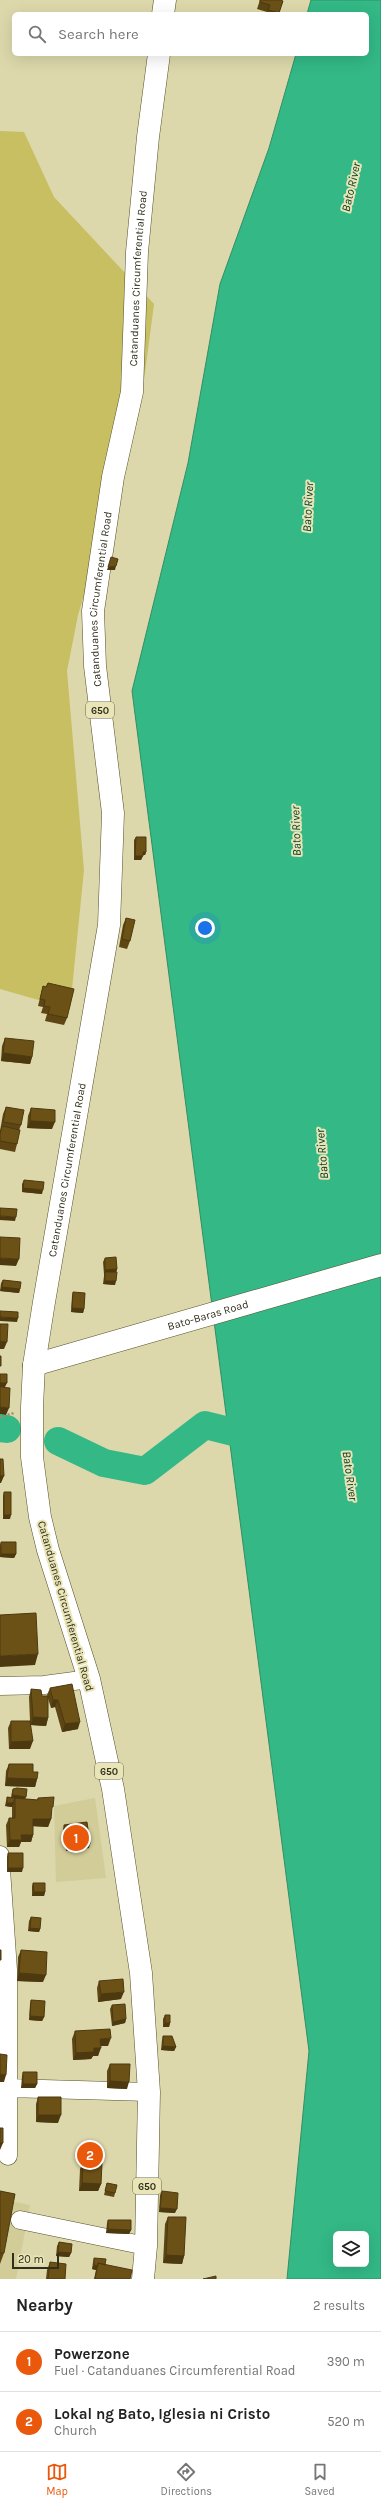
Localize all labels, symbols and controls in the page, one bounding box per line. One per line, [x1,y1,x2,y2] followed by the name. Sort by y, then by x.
[12,12,369,56] search box
[26,23,48,45] icon: search
[58,25,139,43] text: Search here
[339,160,364,213] water label: Bato River
[127,190,150,367] street label: Catanduanes Circumferential Road
[300,481,316,532] water label: Bato River
[87,511,115,687] street label: Catanduanes Circumferential Road
[86,702,114,718] road number: 650
[288,805,304,856] water label: Bato River
[195,918,215,938] your location
[46,1082,89,1258] street label: Catanduanes Circumferential Road
[313,1127,331,1180] water label: Bato River
[166,1298,250,1333] street label: Bato-Baras Road
[340,1450,361,1503] water label: Bato River
[35,1520,96,1693] street label: Catanduanes Circumferential Road
[95,1763,123,1779] road number: 650
[63,1823,89,1853] pin: 1
[77,2140,103,2170] pin: 2
[133,2178,161,2194] road number: 650
[333,2231,369,2267] map controls
[333,2231,369,2267] button: layers
[12,2251,59,2270] scale bar
[18,2253,44,2266] text: 20 m
[16,2295,73,2315] text: Nearby
[313,2298,365,2313] text: 2 results
[54,2345,130,2363] text: Powerzone
[27,2354,31,2369] text: 1
[327,2354,365,2369] text: 390 m
[54,2363,296,2378] text: Fuel · Catanduanes Circumferential Road
[54,2405,270,2423] text: Lokal ng Bato, Iglesia ni Cristo
[25,2414,33,2429] text: 2
[327,2414,365,2429] text: 520 m
[54,2423,97,2438] text: Church
[46,2461,68,2498] tab: Map
[160,2461,212,2498] tab: Directions
[304,2461,335,2498] tab: Saved

